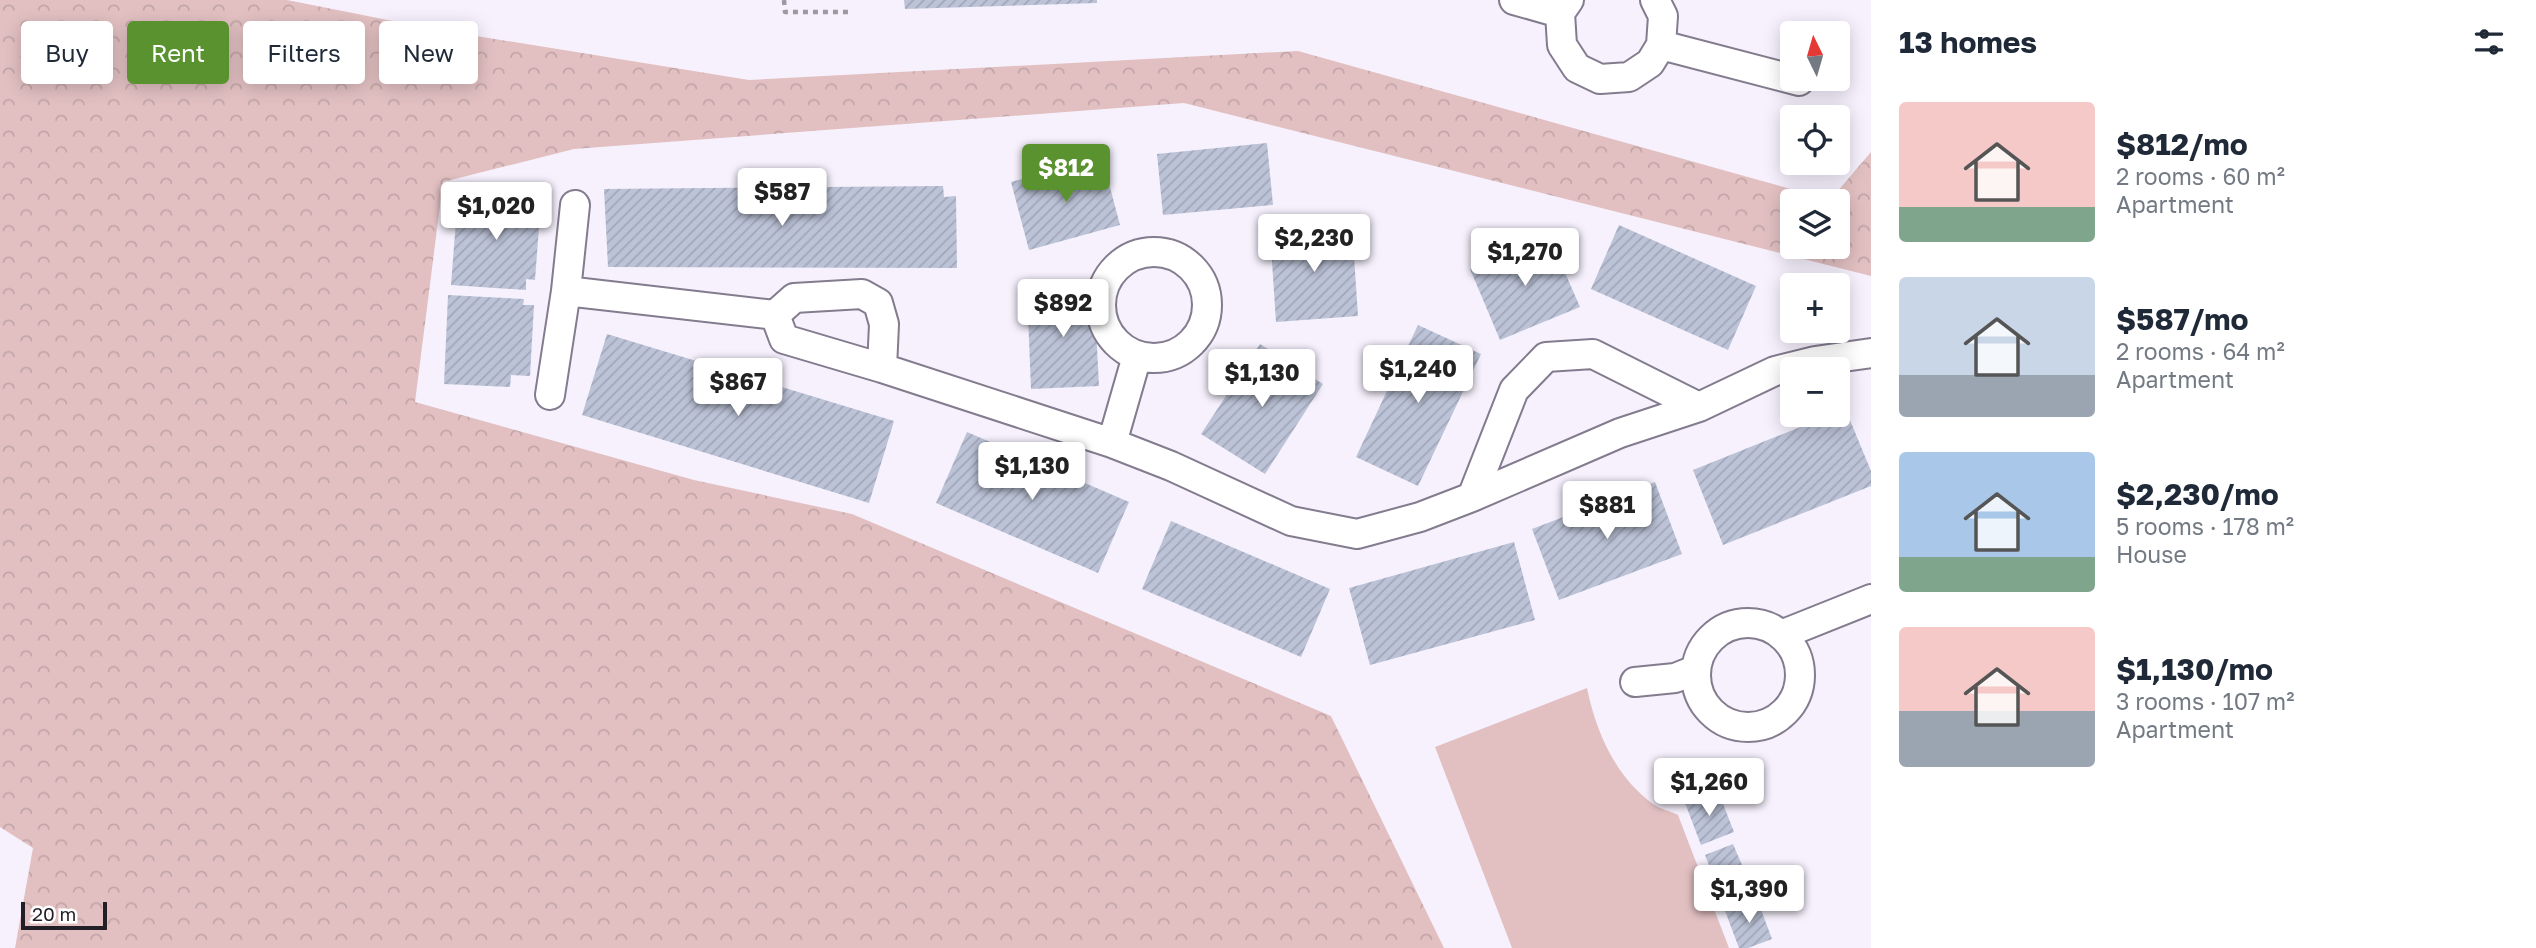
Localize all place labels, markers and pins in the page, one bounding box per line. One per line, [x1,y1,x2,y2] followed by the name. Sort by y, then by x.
[1025,144,1107,204] pin: $812
[741,168,823,228] pin: $587
[439,182,553,242] pin: $1,020
[1257,215,1371,274] pin: $2,230
[1468,229,1582,288] pin: $1,270
[1022,280,1104,339] pin: $892
[1361,346,1475,405] pin: $1,240
[1205,350,1319,409] pin: $1,130
[697,358,779,418] pin: $867
[975,442,1089,502] pin: $1,130
[1566,482,1648,541] pin: $881
[1652,758,1766,818] pin: $1,260
[1692,866,1806,925] pin: $1,390

